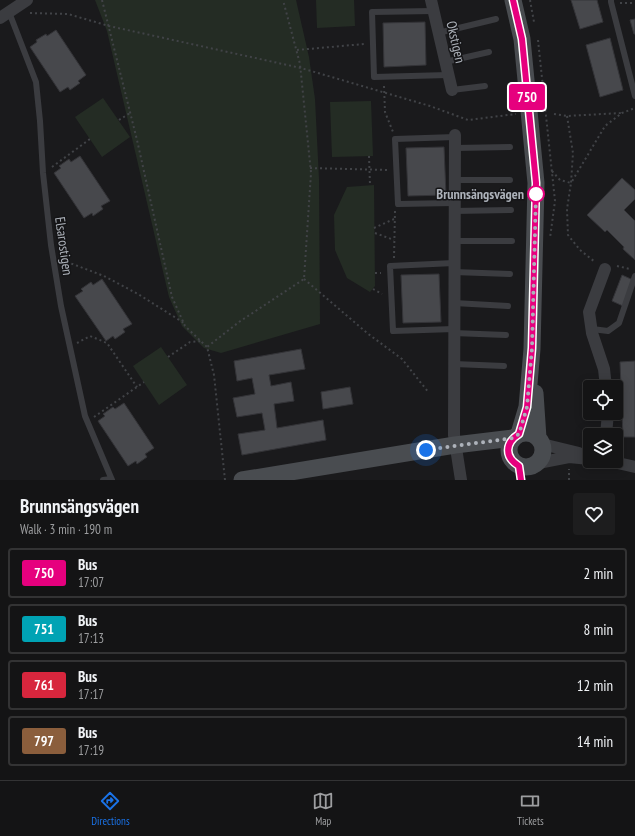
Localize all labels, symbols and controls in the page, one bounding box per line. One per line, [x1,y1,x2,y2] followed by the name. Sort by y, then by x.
[442,19,470,65] street label: Okstigen
[504,84,550,110] line badge: 750
[517,88,537,106] text: 750
[436,185,524,203] place label: Brunnsängsvägen
[527,185,545,203] marker: Brunnsängsvägen
[51,215,77,277] street label: Elsarostigen
[583,380,623,468] map controls
[583,380,623,420] button: locate
[583,428,623,468] button: layers
[416,440,436,460] your location
[573,493,615,535] button: heart
[20,494,139,518] text: Brunnsängsvägen
[20,521,112,538] text: Walk · 3 min · 190 m
[78,555,97,574] text: Bus
[34,564,54,582] text: 750
[583,564,613,583] text: 2 min
[78,574,104,591] text: 17:07
[78,611,97,630] text: Bus
[34,620,54,638] text: 751
[583,620,613,639] text: 8 min
[78,630,104,647] text: 17:13
[78,667,97,686] text: Bus
[34,676,54,694] text: 761
[577,676,613,695] text: 12 min
[78,686,104,703] text: 17:17
[78,723,97,742] text: Bus
[34,732,54,750] text: 797
[577,732,613,751] text: 14 min
[78,742,104,759] text: 17:19
[91,790,130,828] tab: Directions
[312,790,334,828] tab: Map
[517,790,544,828] tab: Tickets

